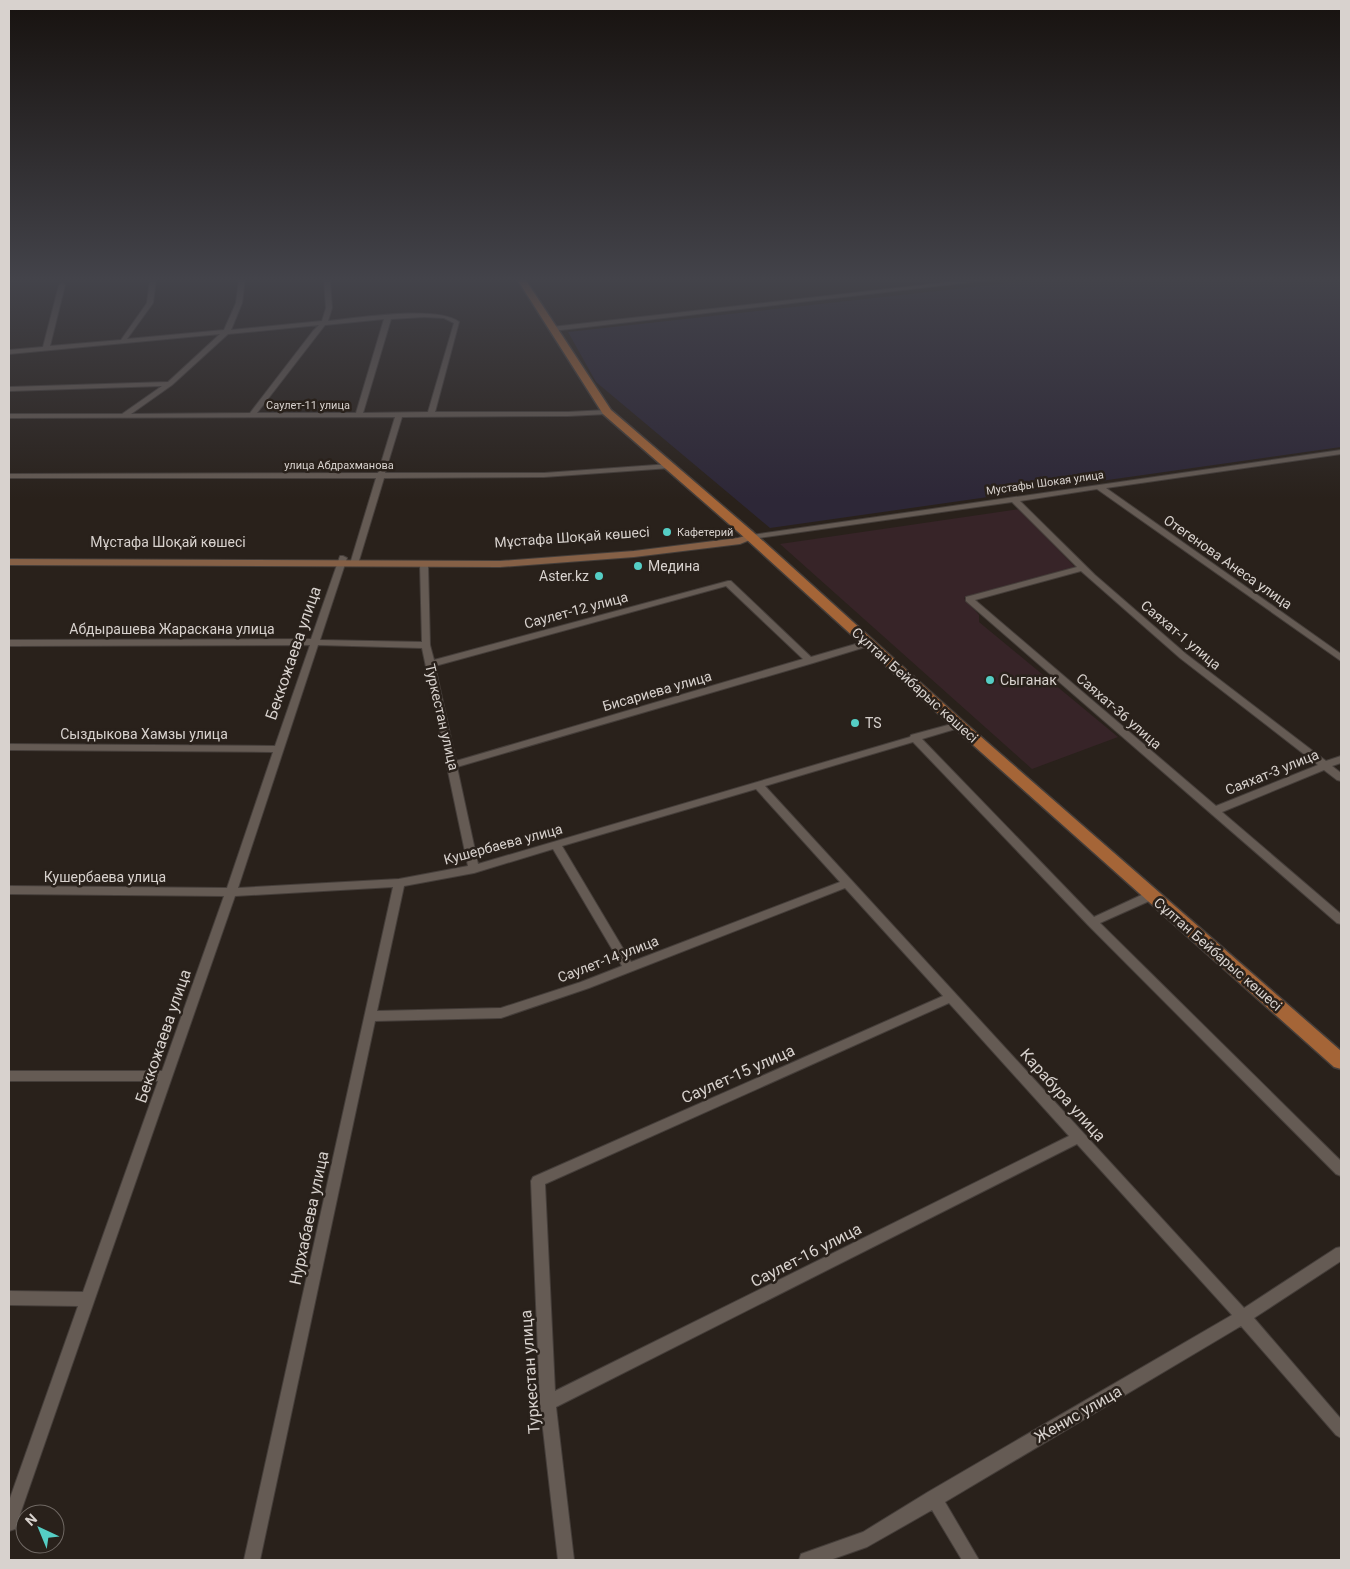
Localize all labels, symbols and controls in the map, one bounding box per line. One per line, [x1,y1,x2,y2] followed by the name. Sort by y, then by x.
[266,399,350,412] street label: Саулет-11 улица
[284,459,394,472] street label: улица Абдрахманова
[985,468,1105,498] street label: Мустафы Шокая улица
[1161,512,1295,612] street label: Отегенова Анеса улица
[494,524,650,550] street label: Мұстафа Шоқай көшесі
[661,526,673,538] marker: Кафетерий
[677,526,733,539] place label: Кафетерий
[90,534,246,550] street label: Мұстафа Шоқай көшесі
[648,558,700,574] place label: Медина
[632,560,644,572] marker: Медина
[539,568,589,584] place label: Aster.kz
[593,570,605,582] marker: Aster.kz
[261,584,325,722] street label: Беккожаева улица
[522,588,630,632] street label: Саулет-12 улица
[1138,597,1224,673] street label: Саяхат-1 улица
[69,621,275,637] street label: Абдырашева Жараскана улица
[849,624,981,746] street label: Сұлтан Бейбарыс көшесі
[422,662,462,772] street label: Туркестан улица
[601,668,713,714] street label: Бисариева улица
[1073,670,1165,752] street label: Саяхат-36 улица
[1000,672,1057,688] place label: Сыганак
[984,674,996,686] marker: Сыганак
[865,715,882,731] place label: TS
[849,717,861,729] marker: TS
[60,726,228,742] street label: Сыздыкова Хамзы улица
[1223,746,1321,798] street label: Саяхат-3 улица
[442,820,564,868] street label: Кушербаева улица
[44,869,166,885] street label: Кушербаева улица
[1151,894,1285,1014] street label: Сұлтан Бейбарыс көшесі
[555,932,661,986] street label: Саулет-14 улица
[131,967,195,1105] street label: Беккожаева улица
[678,1041,798,1107] street label: Саулет-15 улица
[1016,1045,1110,1145] street label: Карабура улица
[286,1149,332,1287] street label: Нурхабаева улица
[747,1219,865,1291] street label: Саулет-16 улица
[516,1309,544,1435] street label: Туркестан улица
[1031,1381,1125,1447] street label: Женис улица
[15,1504,65,1554] north arrow
[22,1510,40,1529] text: N

